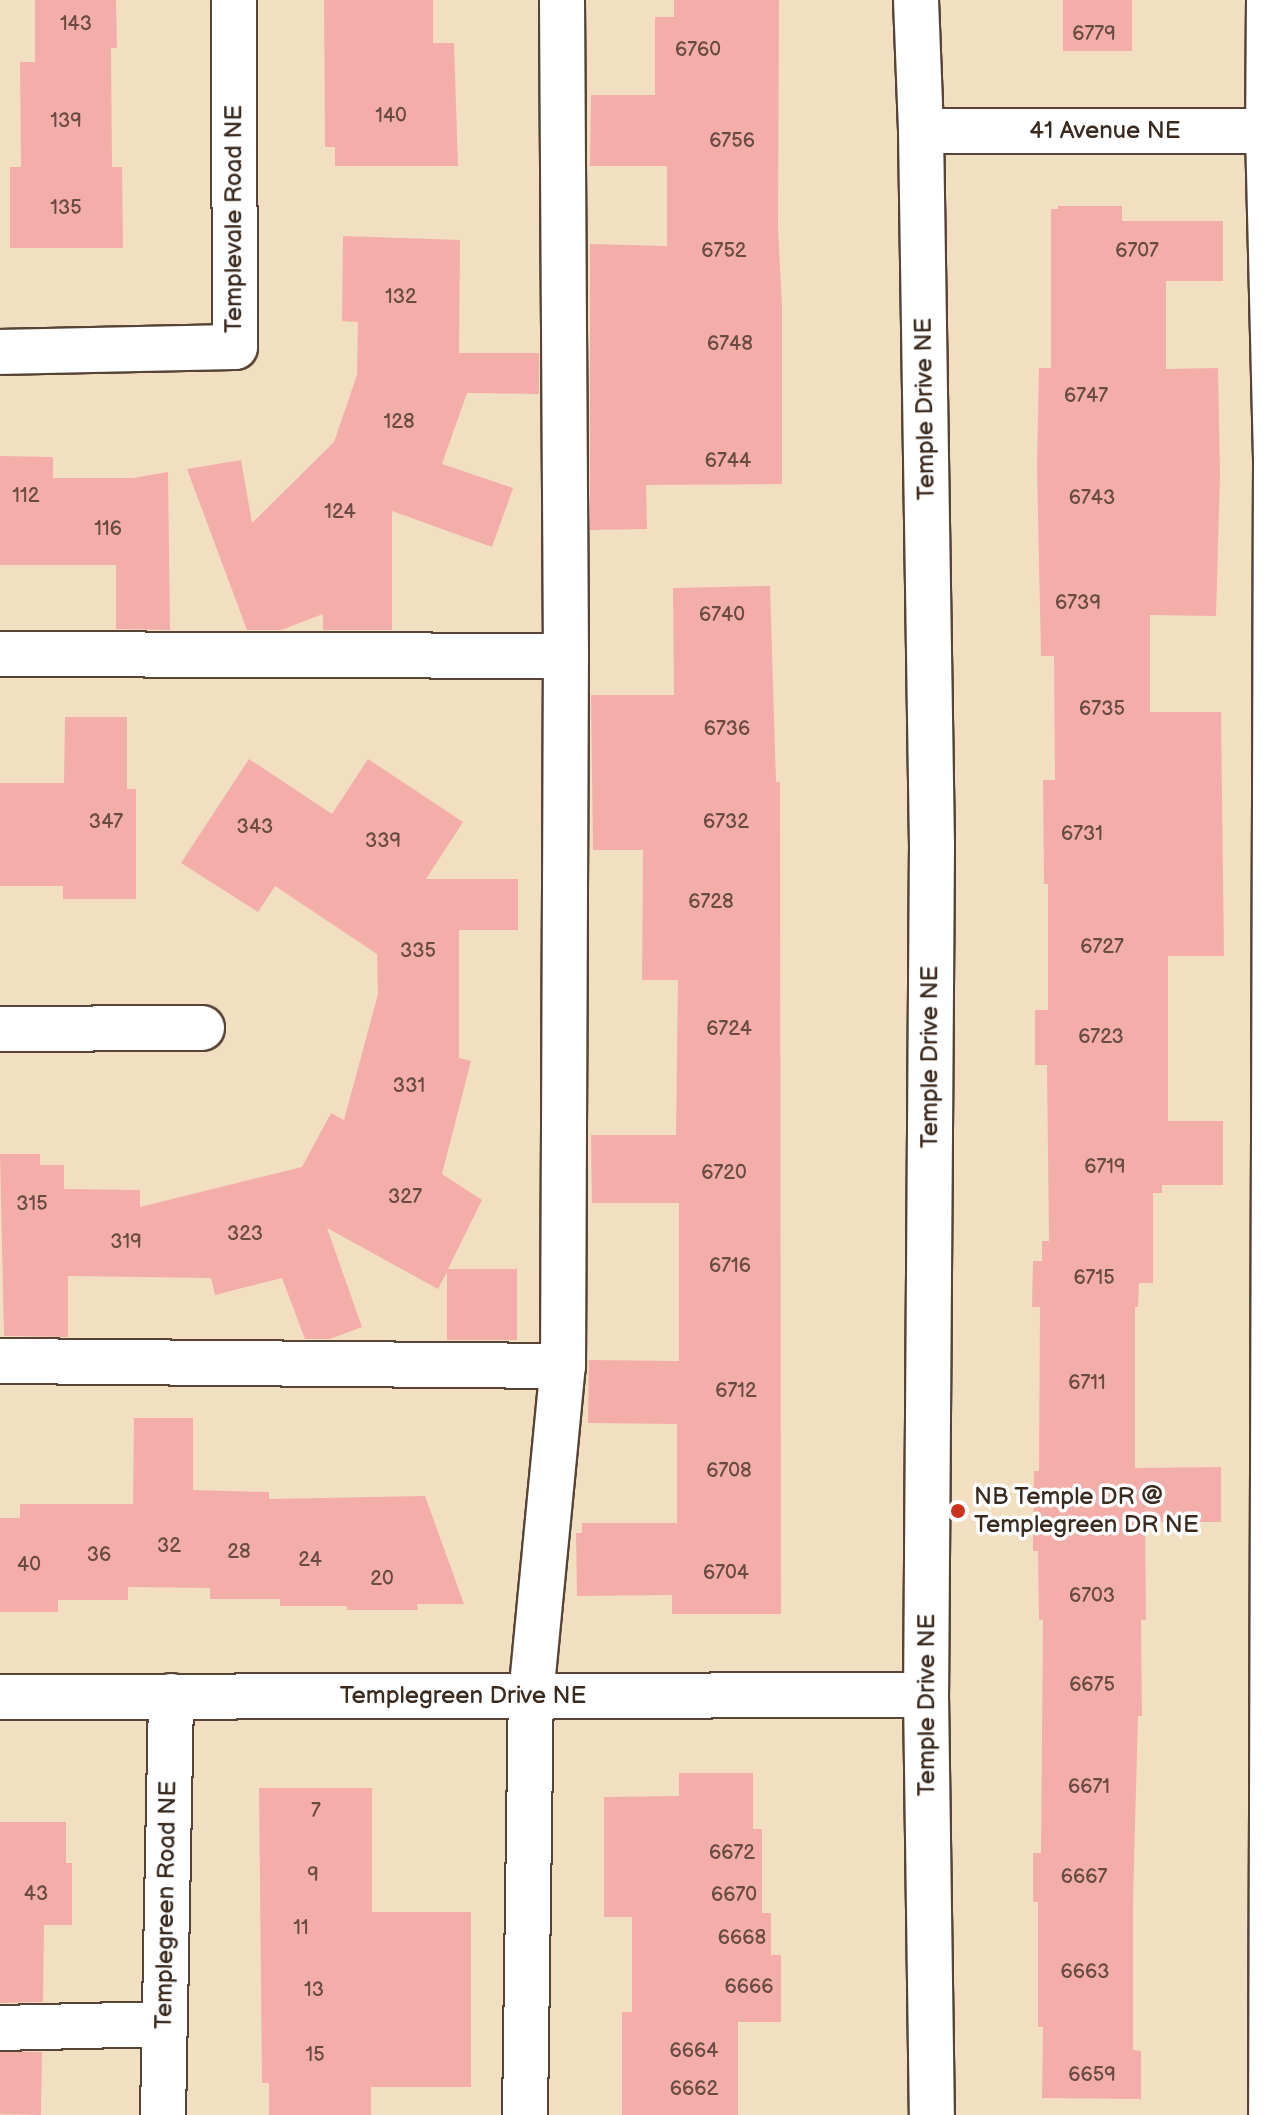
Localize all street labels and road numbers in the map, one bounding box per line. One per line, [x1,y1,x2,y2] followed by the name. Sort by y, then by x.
[220,105,248,333] street label: Templevale Road NE
[1029,117,1181,145] street label: 41 Avenue NE
[909,317,941,501] street label: Temple Drive NE
[916,966,944,1148] street label: Temple Drive NE
[913,1614,941,1796] street label: Temple Drive NE
[340,1682,586,1710] street label: Templegreen Drive NE
[149,1781,183,2029] street label: Templegreen Road NE

